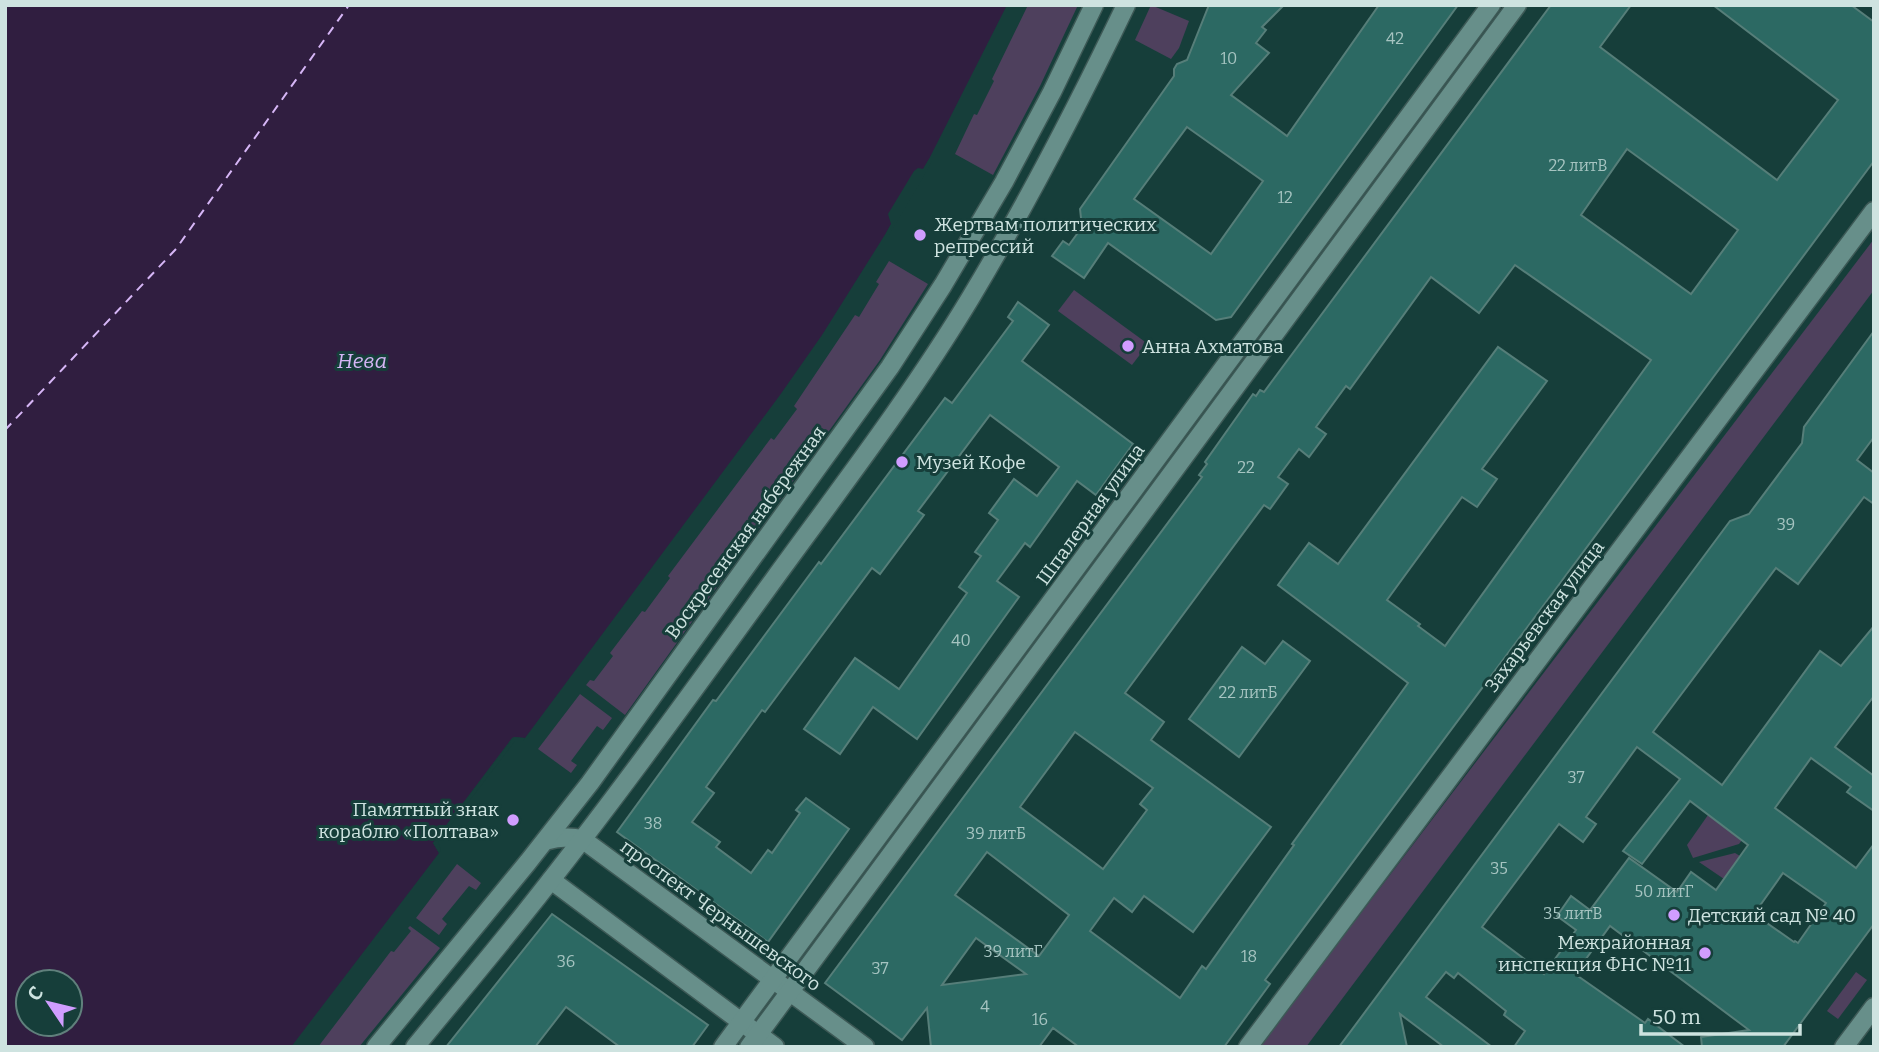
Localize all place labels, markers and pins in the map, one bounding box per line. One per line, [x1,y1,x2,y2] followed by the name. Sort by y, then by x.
[934,213,1157,258] place label: Жертвам политических репрессий
[912,227,928,243] marker: Жертвам политических репрессий
[1142,335,1284,358] place label: Анна Ахматова
[1120,338,1136,354] marker: Анна Ахматова
[916,451,1026,474] place label: Музей Кофе
[894,454,910,470] marker: Музей Кофе
[318,798,500,843] place label: Памятный знак кораблю «Полтава»
[505,812,521,828] marker: Памятный знак кораблю «Полтава»
[1688,904,1856,927] place label: Детский сад № 40
[1666,907,1682,923] marker: Детский сад № 40
[1498,931,1691,976] place label: Межрайонная инспекция ФНС №11
[1697,945,1713,961] marker: Межрайонная инспекция ФНС №11

